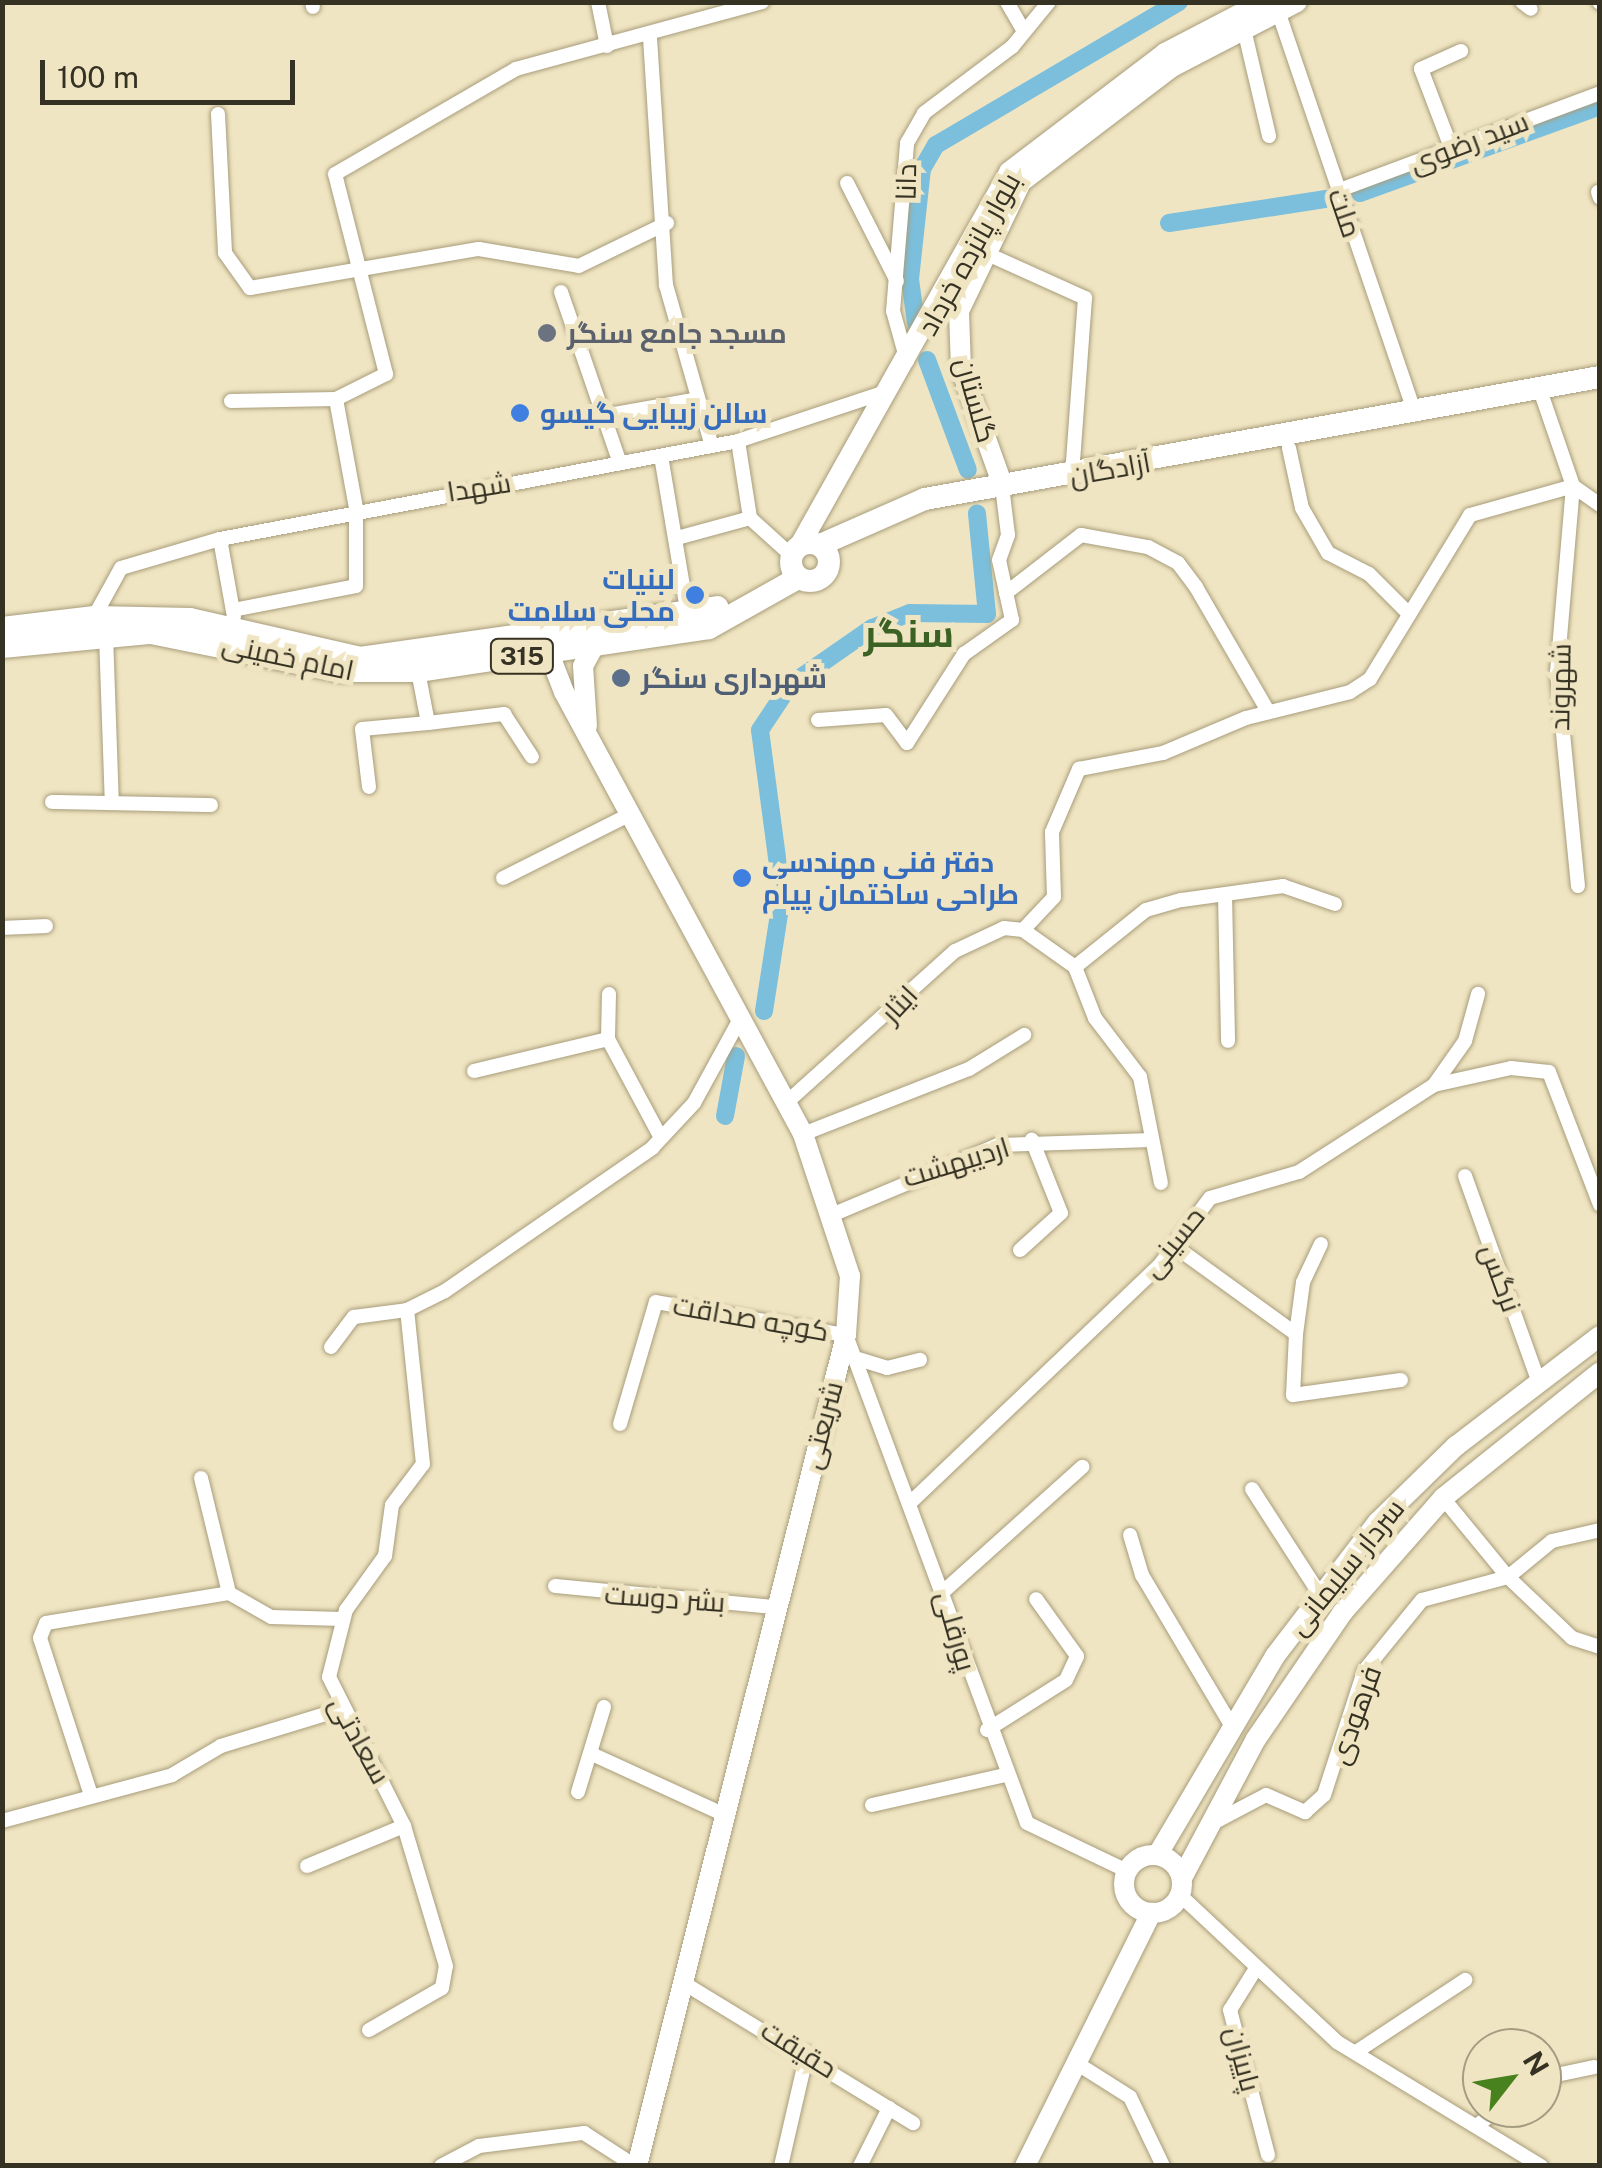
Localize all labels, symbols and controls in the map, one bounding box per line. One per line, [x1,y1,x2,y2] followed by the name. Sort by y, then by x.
[45,40,300,102] scale bar
[57,59,139,95] text: 100 m
[1405,104,1533,180] street label: سید رضوی
[889,163,923,201] street label: دانا
[910,167,1028,341] street label: بلوار پانزده خرداد
[1321,184,1369,242] street label: ملت
[567,316,787,350] place label: مسجد جامع سنگر
[536,322,558,344] marker: مسجد جامع سنگر
[948,354,1004,446] street label: گلستان
[540,396,767,430] place label: سالن زیبایی گیسو
[509,402,531,424] marker: سالن زیبایی گیسو
[1067,445,1153,493] street label: آزادگان
[445,465,513,509] street label: شهدا
[508,562,675,628] place label: لبنیات محلی سلامت
[684,584,706,606] marker: لبنیات محلی سلامت
[864,611,954,657] district label: سنگر
[219,627,357,687] street label: امام خمینی
[490,636,554,676] road number: 315
[1542,643,1578,731] street label: شهروند
[641,661,827,695] place label: شهرداری سنگر
[610,667,632,689] marker: شهرداری سنگر
[762,845,1019,911] place label: دفتر فنی مهندسی طراحی ساختمان پیام
[731,867,753,889] marker: دفتر فنی مهندسی طراحی ساختمان پیام
[873,978,925,1030] street label: ایثار
[899,1130,1013,1194] street label: اردیبهشت
[1135,1200,1211,1284] street label: حسینی
[1473,1240,1529,1316] street label: نرگس
[671,1288,831,1348] street label: کوچه صداقت
[794,1378,850,1472] street label: شریعتی
[1281,1492,1411,1642] street label: سردار سلیمانی
[603,1577,727,1619] street label: بشر دوست
[929,1587,983,1675] street label: پورقلی
[1322,1661,1388,1769] street label: فرهودی
[322,1690,398,1790] street label: سعادتی
[755,2013,843,2085] street label: حقیقت
[1218,2023,1268,2095] street label: پاییزان
[1462,2028,1562,2128] north arrow
[1517,2045,1556,2081] text: N

